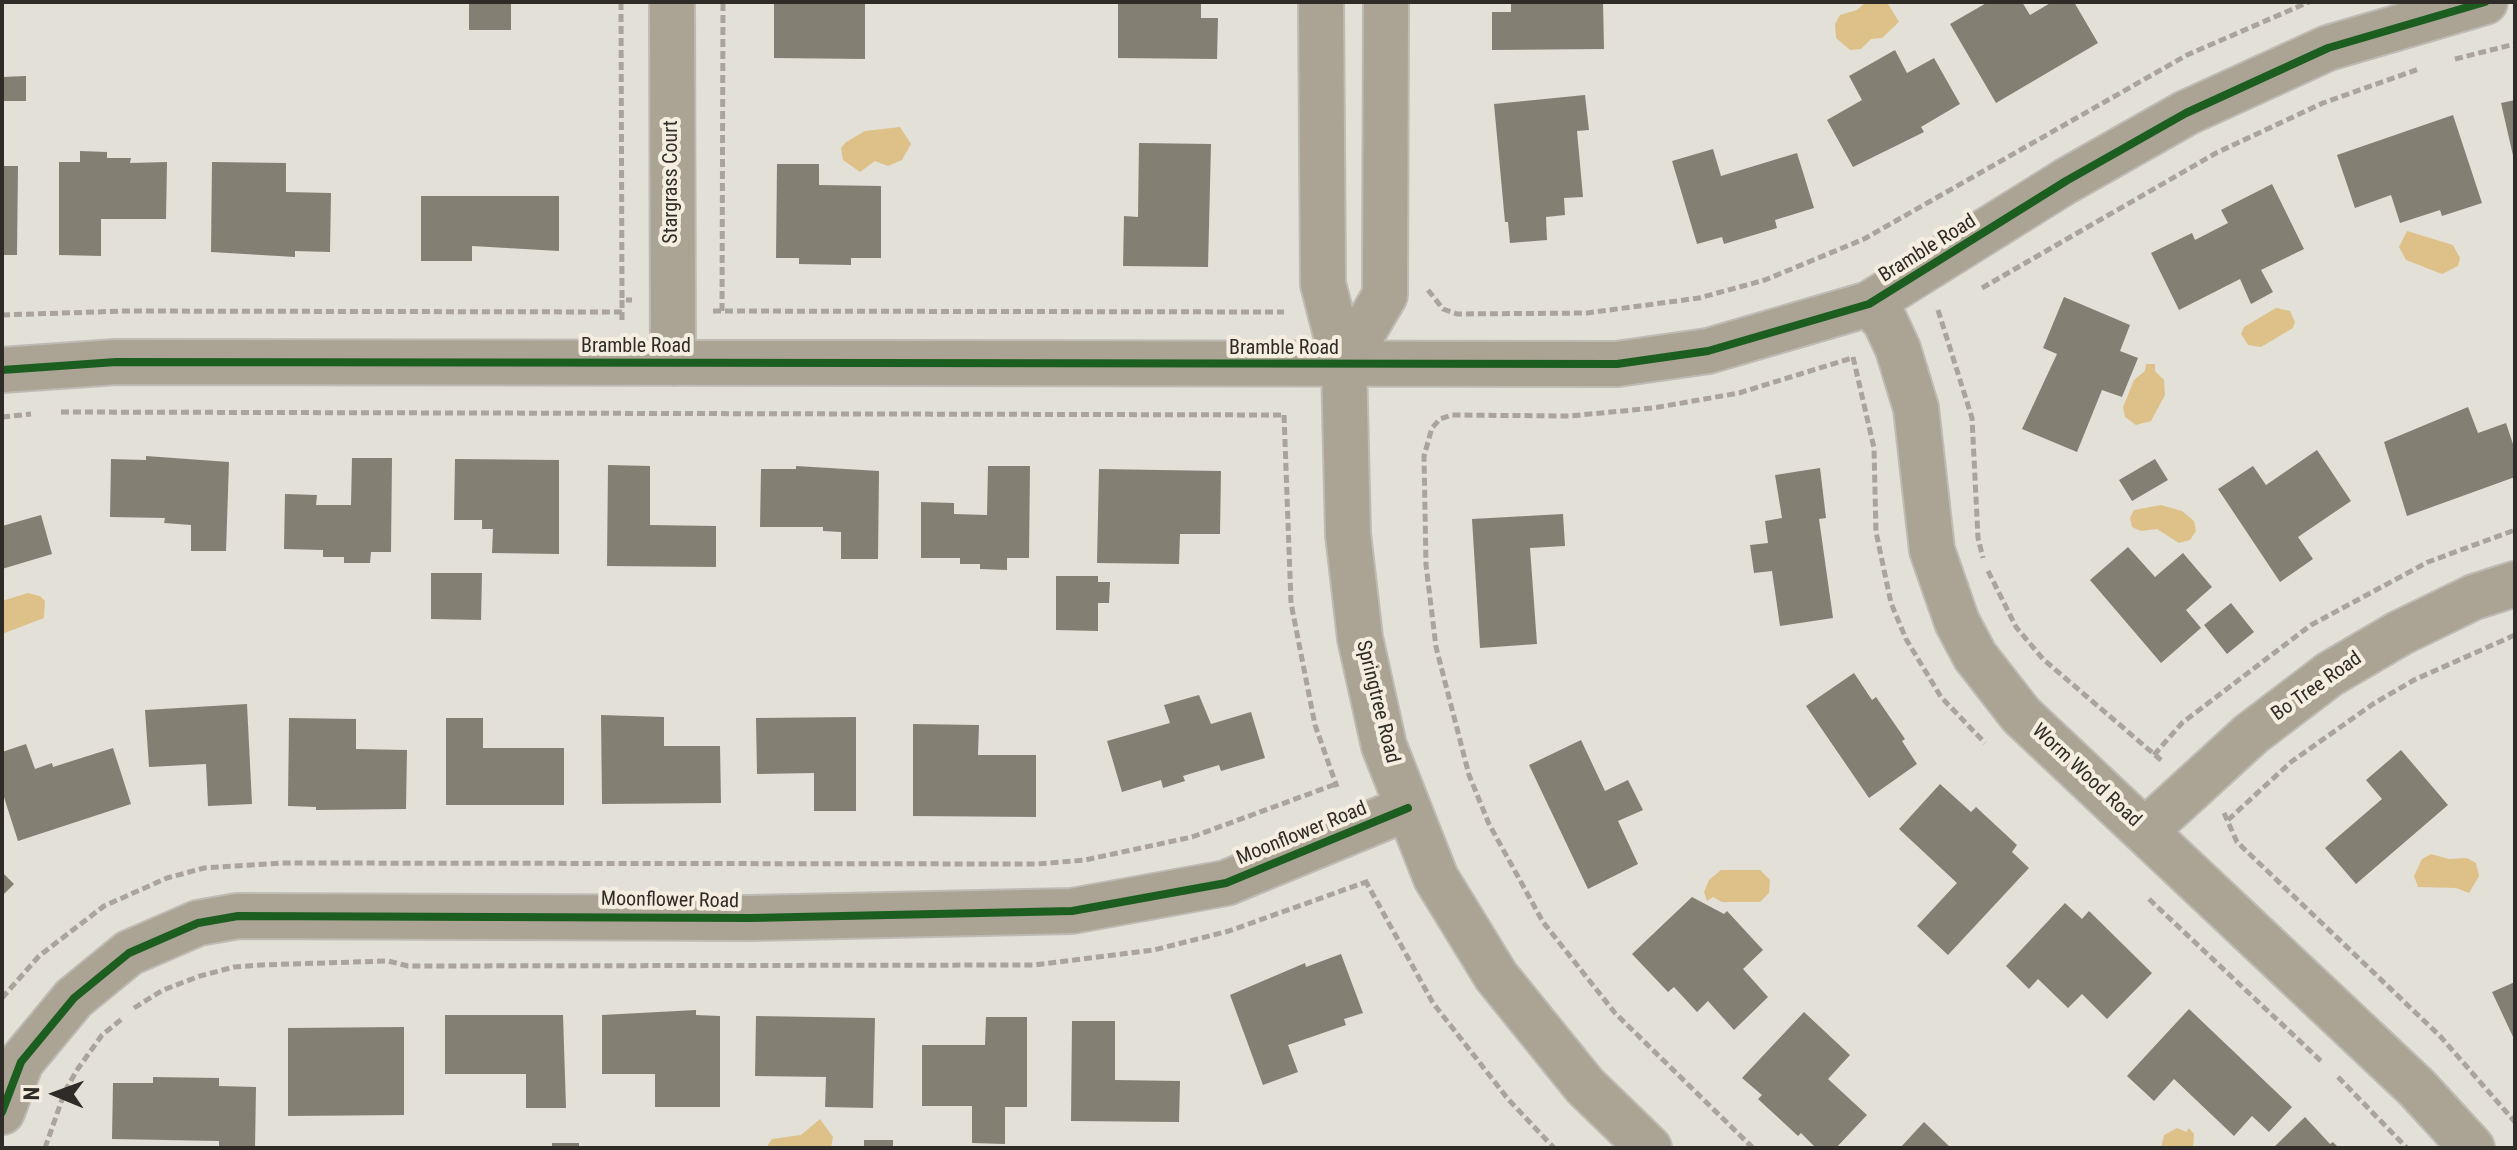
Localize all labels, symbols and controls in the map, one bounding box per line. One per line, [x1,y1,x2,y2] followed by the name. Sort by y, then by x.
[660,120,684,244] street label: Stargrass Court
[1875,210,1981,288] street label: Bramble Road
[581,335,691,359] street label: Bramble Road
[1229,337,1339,361] street label: Bramble Road
[1350,638,1404,766] street label: Springtree Road
[2267,647,2367,727] street label: Bo Tree Road
[2026,719,2146,833] street label: Worm Wood Road
[1233,797,1371,871] street label: Moonflower Road
[601,888,739,914] street label: Moonflower Road
[16,1054,96,1134] north arrow
[19,1087,44,1101] text: N

